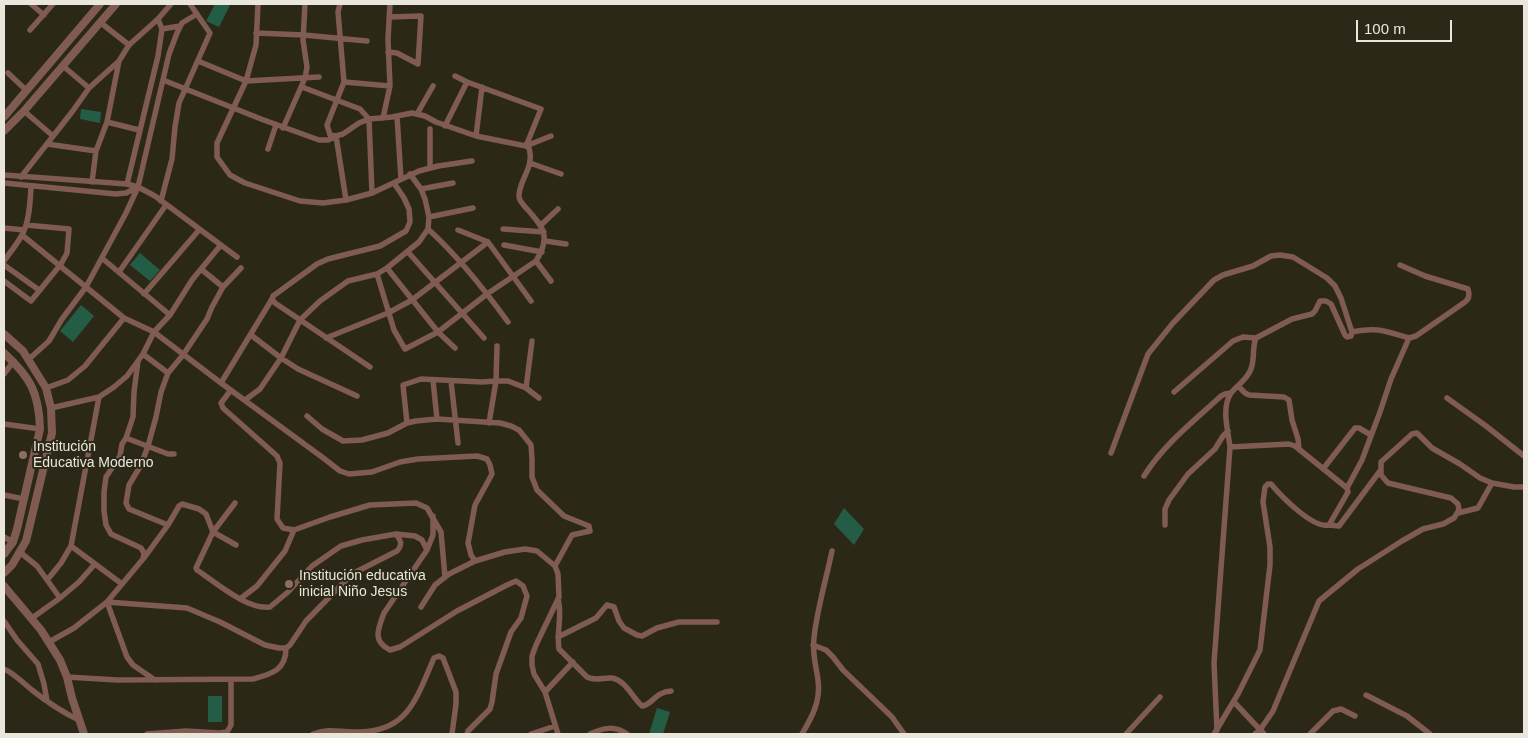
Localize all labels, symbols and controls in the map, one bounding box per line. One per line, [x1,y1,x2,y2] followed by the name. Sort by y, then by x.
[1358,10,1454,42] scale bar
[1364,20,1406,37] text: 100 m
[33,439,154,472] place label: Institución Educativa Moderno
[17,449,29,461] marker: Institución Educativa Moderno
[299,568,426,600] place label: Institución educativa inicial Niño Jesus
[283,578,295,590] marker: Institución educativa inicial Niño Jesus

